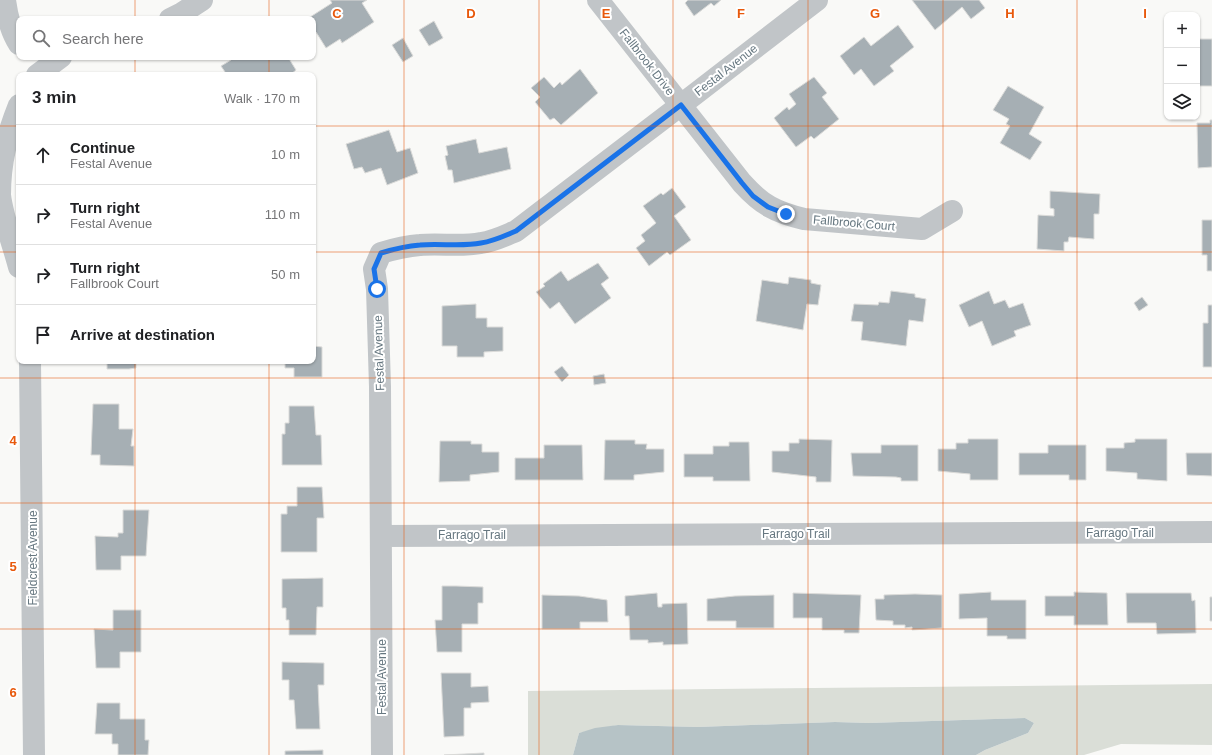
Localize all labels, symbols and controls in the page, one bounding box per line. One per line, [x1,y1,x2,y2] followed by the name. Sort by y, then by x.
[332,6,342,21] text: C
[466,6,476,21] text: D
[602,6,611,21] text: E
[737,6,745,21] text: F
[870,6,880,21] text: G
[1005,6,1015,21] text: H
[1143,6,1147,21] text: I
[1164,12,1200,120] map controls
[1164,12,1200,48] button: +
[16,16,316,60] search box
[617,26,678,98] street label: Fallbrook Drive
[30,27,52,49] icon: search
[62,30,144,47] text: Search here
[692,41,760,99] street label: Festal Avenue
[1164,48,1200,84] button: −
[1164,84,1200,120] button: layers
[32,88,76,107] text: 3 min
[224,91,300,106] text: Walk · 170 m
[70,139,135,156] text: Continue
[32,144,54,166] icon: ahead
[271,147,300,162] text: 10 m
[70,156,152,171] text: Festal Avenue
[70,199,140,216] text: Turn right
[32,204,54,226] icon: right
[777,205,795,223] route end
[265,207,300,222] text: 110 m
[813,212,896,234] street label: Fallbrook Court
[70,216,152,231] text: Festal Avenue
[70,259,140,276] text: Turn right
[32,264,54,286] icon: right
[271,267,300,282] text: 50 m
[70,276,159,291] text: Fallbrook Court
[368,280,386,298] route start
[371,315,387,391] street label: Festal Avenue
[32,324,54,346] icon: arrive
[70,326,215,343] text: Arrive at destination
[9,433,17,448] text: 4
[26,510,40,606] street label: Fieldcrest Avenue
[1086,526,1154,540] street label: Farrago Trail
[762,527,830,541] street label: Farrago Trail
[438,528,506,542] street label: Farrago Trail
[9,559,17,574] text: 5
[375,639,389,715] street label: Festal Avenue
[9,685,17,700] text: 6

